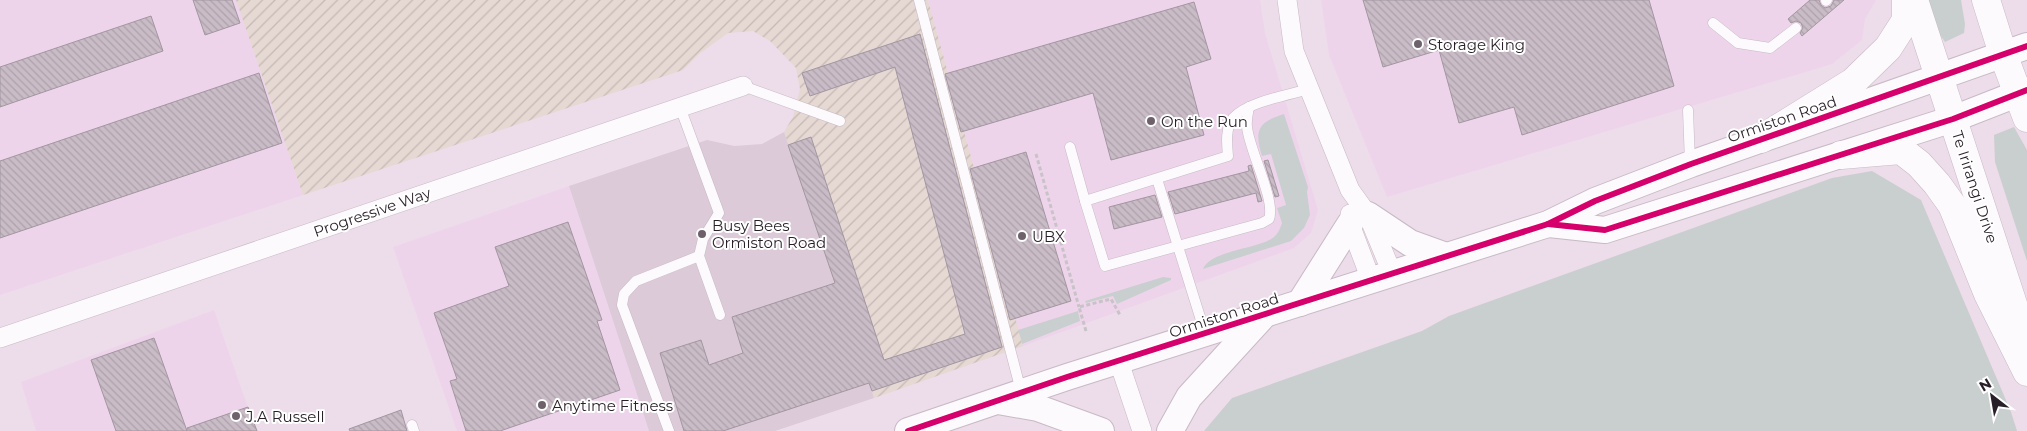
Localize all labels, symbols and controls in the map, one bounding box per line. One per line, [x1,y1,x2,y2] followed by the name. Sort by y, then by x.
[1428,35,1525,54] place label: Storage King
[1412,38,1424,50] marker: Storage King
[1725,91,1839,147] street label: Ormiston Road
[1161,112,1248,131] place label: On the Run
[1145,115,1157,127] marker: On the Run
[1948,128,2002,246] street label: Te Irirangi Drive
[311,183,434,241] street label: Progressive Way
[712,216,826,252] place label: Busy Bees Ormiston Road
[1032,227,1065,246] place label: UBX
[696,228,708,240] marker: Busy Bees Ormiston Road
[1016,230,1028,242] marker: UBX
[1167,288,1281,342] street label: Ormiston Road
[1967,371,2017,421] north arrow
[1976,374,1995,395] text: N
[552,396,673,415] place label: Anytime Fitness
[536,399,548,411] marker: Anytime Fitness
[245,407,324,426] place label: J.A Russell
[230,410,242,422] marker: J.A Russell

